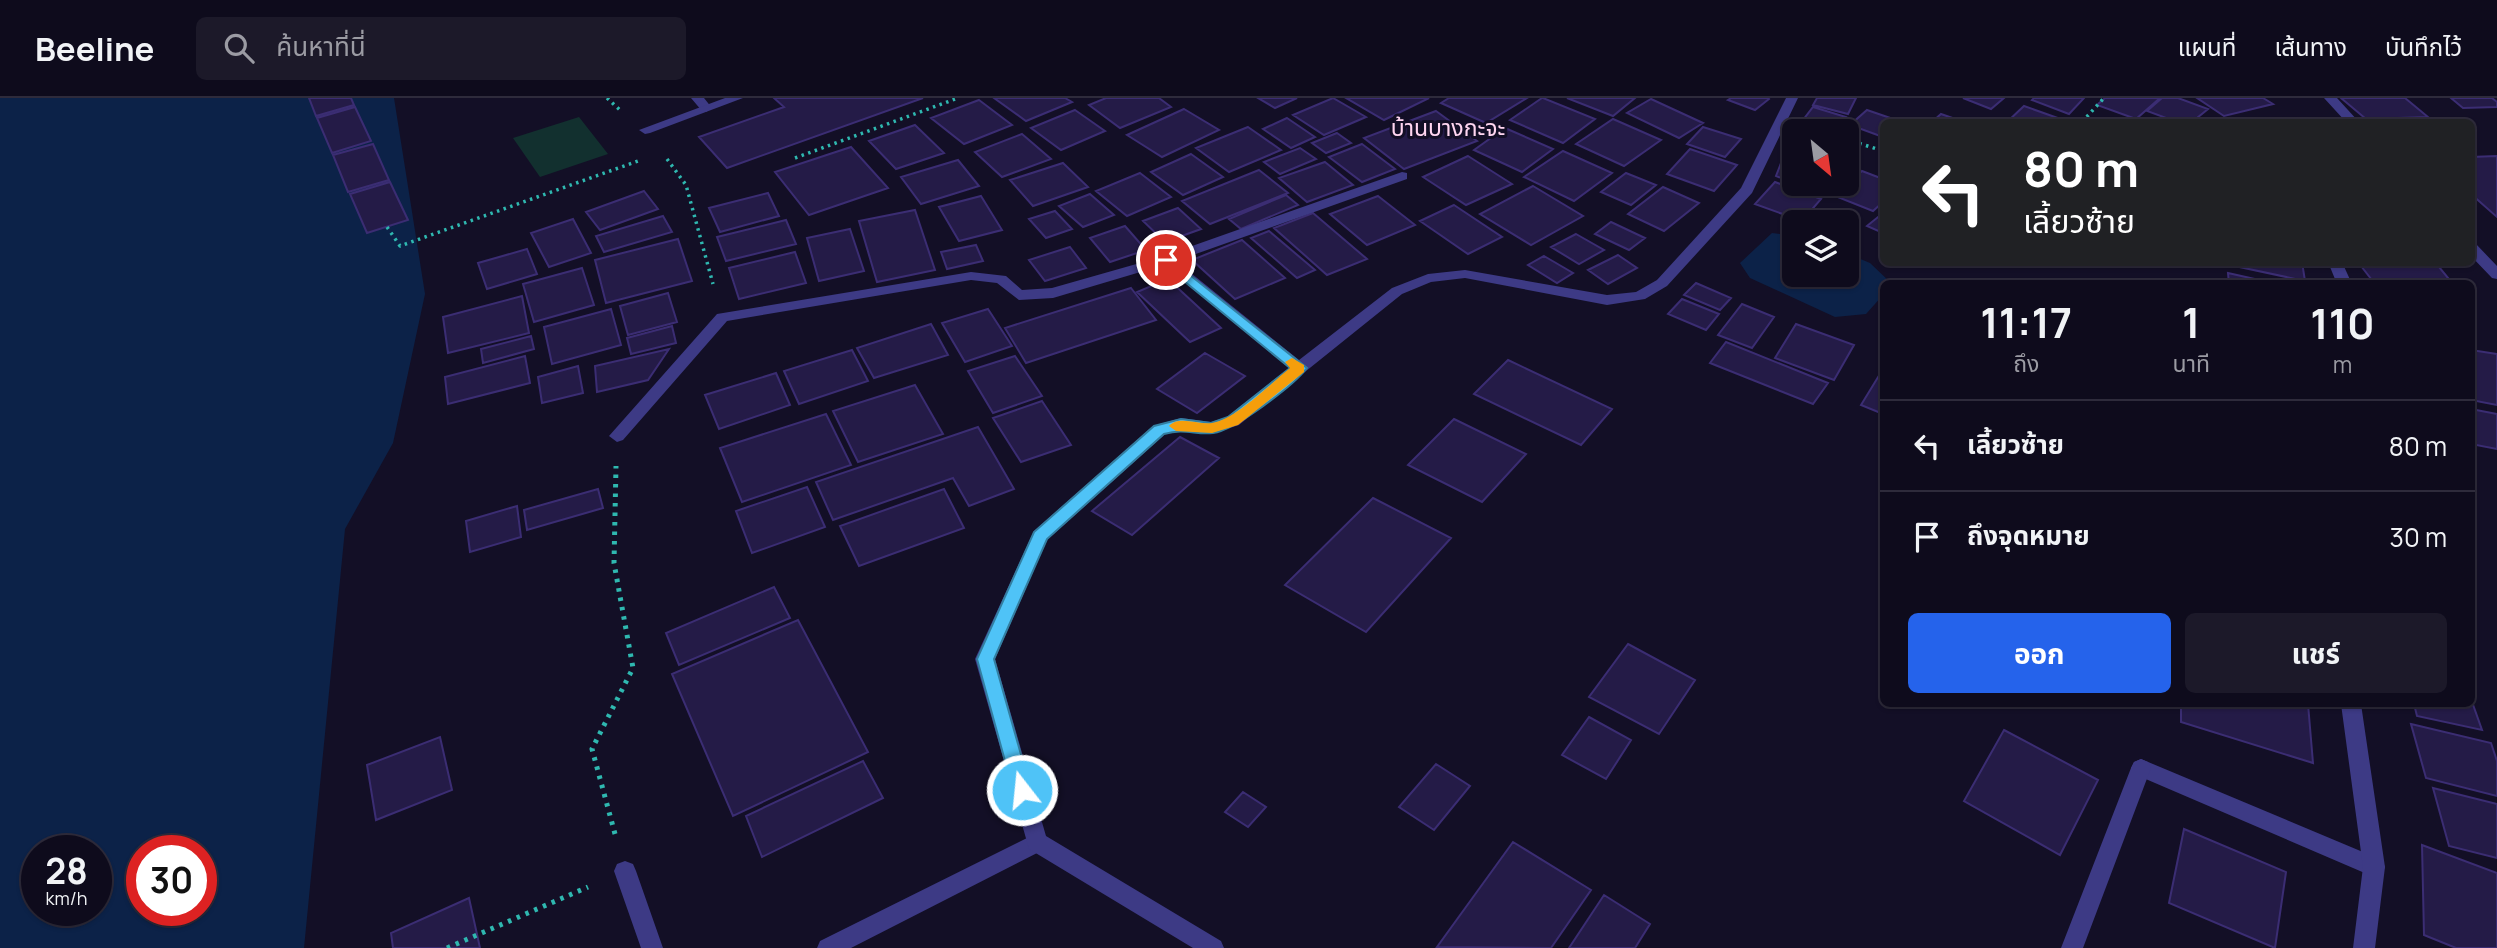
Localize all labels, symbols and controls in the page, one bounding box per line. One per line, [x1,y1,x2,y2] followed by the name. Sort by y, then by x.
[196,17,686,80] search box
[35,26,154,71] text: Beeline
[276,28,366,64] text: ค้นหาที่นี่
[220,29,258,67] icon: search
[2178,30,2236,63] text: แผนที่
[2274,30,2347,63] text: เส้นทาง
[2385,30,2462,63] text: บันทึกไว้
[1391,111,1505,143] district label: บ้านบางกะจะ
[1782,119,1858,196] north arrow
[1782,119,1859,287] map controls
[2023,135,2139,202] text: 80 m
[1908,147,1999,238] icon: left
[2023,199,2135,243] text: เลี้ยวซ้าย
[1782,210,1859,287] button: layers
[1136,230,1196,290] pin
[1147,241,1185,279] icon: arrive
[1980,293,2072,351] text: 11:17
[2182,293,2200,351] text: 1
[2310,294,2375,352] text: 110
[2013,347,2039,379] text: ถึง
[2173,347,2210,379] text: นาที
[2333,348,2352,380] text: m
[1967,426,2064,462] text: เลี้ยวซ้าย
[1908,427,1946,465] icon: left
[2389,428,2447,464] text: 80 m
[1967,517,2090,553] text: ถึงจุดหมาย
[1908,518,1946,556] icon: arrive
[2390,519,2447,555] text: 30 m
[1908,613,2171,693] button: ออก
[2185,613,2447,693] button: แชร์
[985,753,1059,827] position arrow
[126,835,217,926] speed limit sign: 30
[45,847,88,895] text: 28
[46,886,87,910] text: km/h

